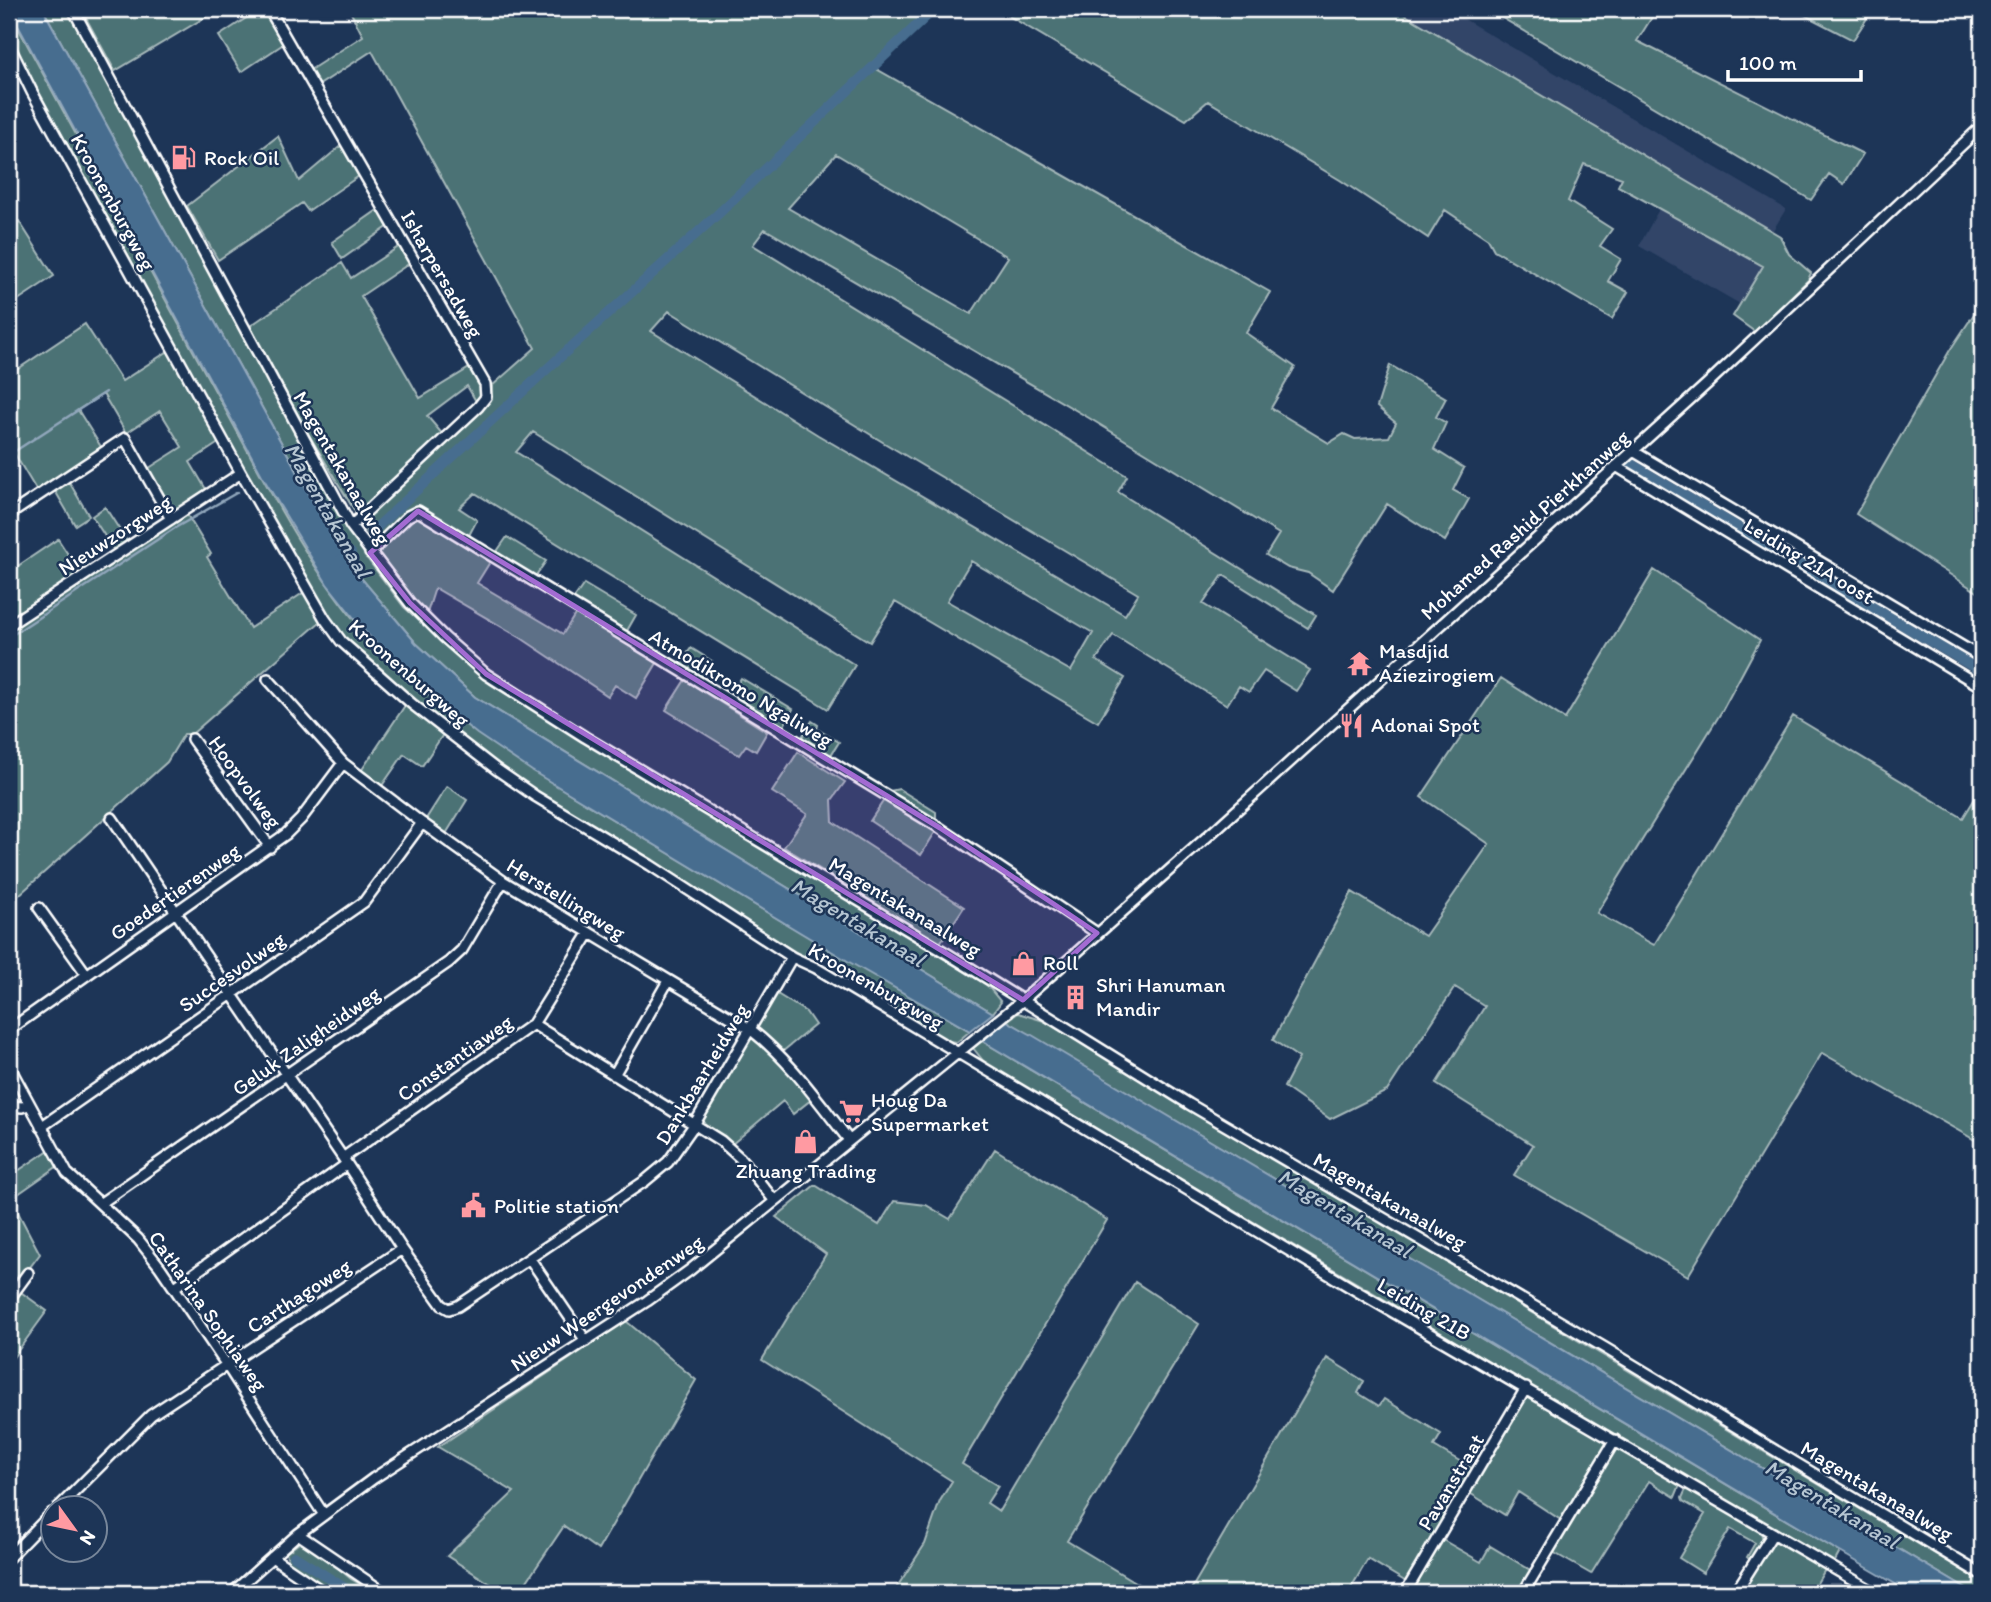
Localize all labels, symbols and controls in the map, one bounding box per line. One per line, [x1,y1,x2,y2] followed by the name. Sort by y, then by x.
[1728,38,1862,82] scale bar
[1739,50,1797,75] text: 100 m
[66,129,161,275] street label: Kroonenburgweg
[170,144,198,172] fuel station icon: Rock Oil
[204,145,279,170] place label: Rock Oil
[396,205,489,342] street label: Isharpersadweg
[288,387,396,549] street label: Magentakanaalweg
[1415,424,1634,625] street label: Mohamed Rashid Pierkhanweg
[278,437,378,583] water label: Magentakanaal
[53,489,176,580] street label: Nieuwzorgweg
[1740,512,1879,609] street label: Leiding 21A oost
[344,613,475,732] street label: Kroonenburgweg
[645,623,838,752] street label: Atmodikromo Ngaliweg
[1379,638,1495,687] place label: Masdjid Aziezirogiem
[1345,649,1373,677] temple icon: Masdjid Aziezirogiem
[1337,711,1365,739] restaurant icon: Adonai Spot
[1371,712,1480,737] place label: Adonai Spot
[203,731,288,833] street label: Hoopvolweg
[105,837,245,946] street label: Goedertierenweg
[502,852,630,945] street label: Herstellingweg
[824,852,986,962] street label: Magentakanaalweg
[786,871,930,973] water label: Magentakanaal
[174,926,290,1017] street label: Succesvolweg
[804,937,949,1035] street label: Kroonenburgweg
[1009,949,1037,977] shop icon: Roll
[1043,950,1078,975] place label: Roll
[1096,972,1225,1021] place label: Shri Hanuman Mandir
[227,980,385,1101] street label: Geluk Zaligheidweg
[1062,983,1090,1011] building icon: Shri Hanuman Mandir
[649,998,754,1149] street label: Dankbaarheidweg
[392,1009,517,1106] street label: Constantiaweg
[871,1087,989,1136] place label: Houg Da Supermarket
[837,1098,865,1126] supermarket icon: Houg Da Supermarket
[792,1128,820,1156] shop icon: Zhuang Trading
[1309,1147,1471,1255] street label: Magentakanaalweg
[736,1158,877,1183] place label: Zhuang Trading
[1273,1162,1417,1264] water label: Magentakanaal
[460,1192,488,1220] public building icon: Politie station
[494,1193,619,1218] place label: Politie station
[144,1226,273,1396] street label: Catharina Sophiaweg
[506,1229,708,1376] street label: Nieuw Weergevondenweg
[242,1253,355,1338] street label: Carthagoweg
[1373,1272,1476,1345] street label: Leiding 21B
[1412,1429,1489,1535] street label: Pavanstraat
[1796,1436,1958,1546] street label: Magentakanaalweg
[1760,1453,1904,1555] water label: Magentakanaal
[38,1494,108,1564] north arrow
[75,1526,101,1550] text: N

